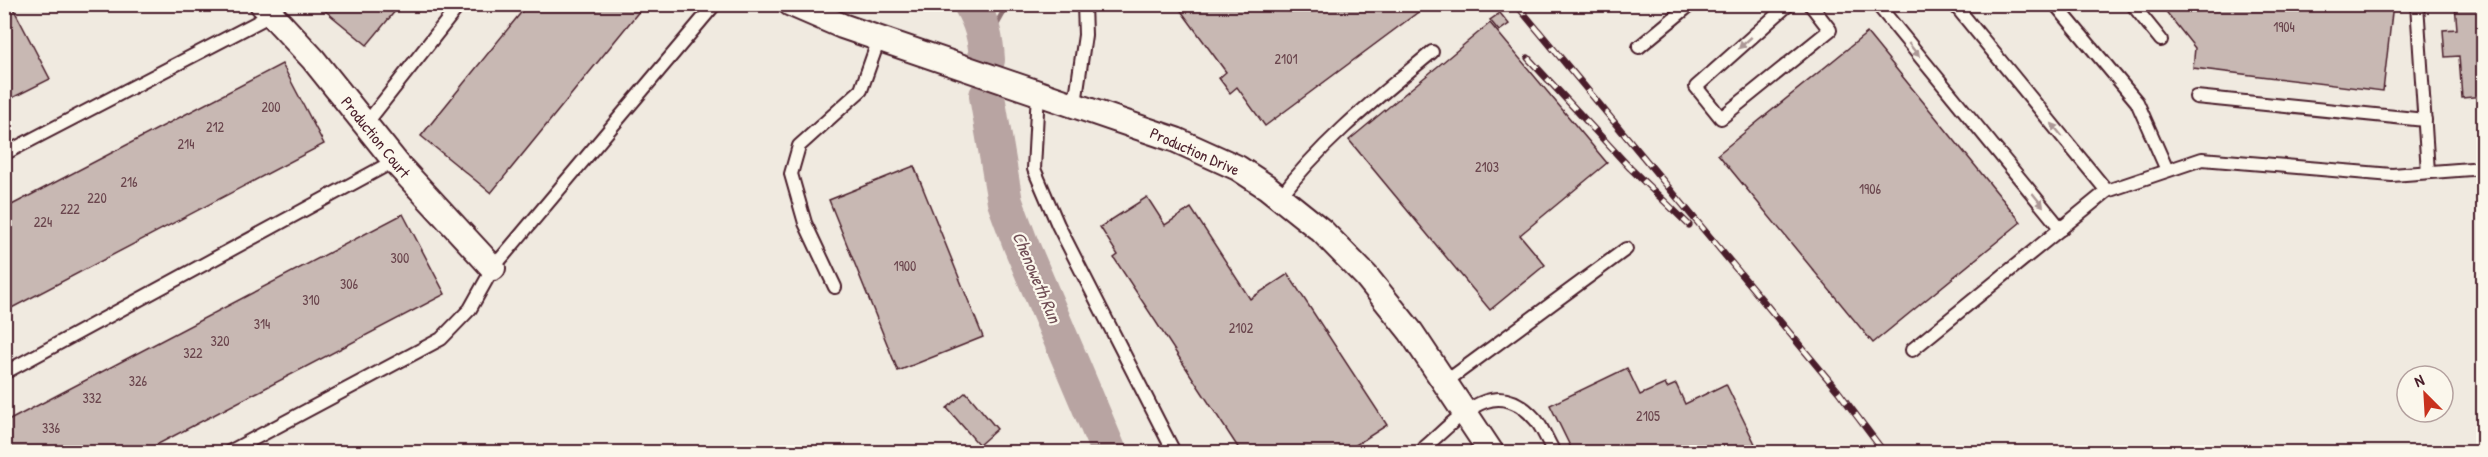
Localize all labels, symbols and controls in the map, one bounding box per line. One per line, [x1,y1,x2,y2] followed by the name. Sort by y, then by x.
[2273,17,2295,36] house number: 1904
[1738,36,1753,49] one-way arrow
[1907,42,1920,58] one-way arrow
[1275,49,1298,68] house number: 2101
[336,92,416,183] street label: Production Court
[261,97,281,116] house number: 200
[206,117,225,136] house number: 212
[1147,121,1244,181] street label: Production Drive
[2050,122,2063,138] one-way arrow
[178,134,194,153] house number: 214
[1475,157,1499,176] house number: 2103
[120,172,138,191] house number: 216
[1859,179,1881,198] house number: 1906
[87,188,107,207] house number: 220
[2031,193,2043,208] one-way arrow
[60,199,80,218] house number: 222
[34,212,52,231] house number: 224
[1007,228,1068,328] water label: Chenoweth Run
[391,248,409,267] house number: 300
[894,256,916,275] house number: 1900
[340,274,358,293] house number: 306
[302,290,320,309] house number: 310
[254,314,270,333] house number: 314
[1229,318,1254,337] house number: 2102
[210,331,230,350] house number: 320
[183,343,203,362] house number: 322
[2395,364,2455,424] north arrow
[2411,368,2428,392] text: N
[129,371,148,390] house number: 326
[82,388,102,407] house number: 332
[1636,406,1660,425] house number: 2105
[42,418,60,437] house number: 336

